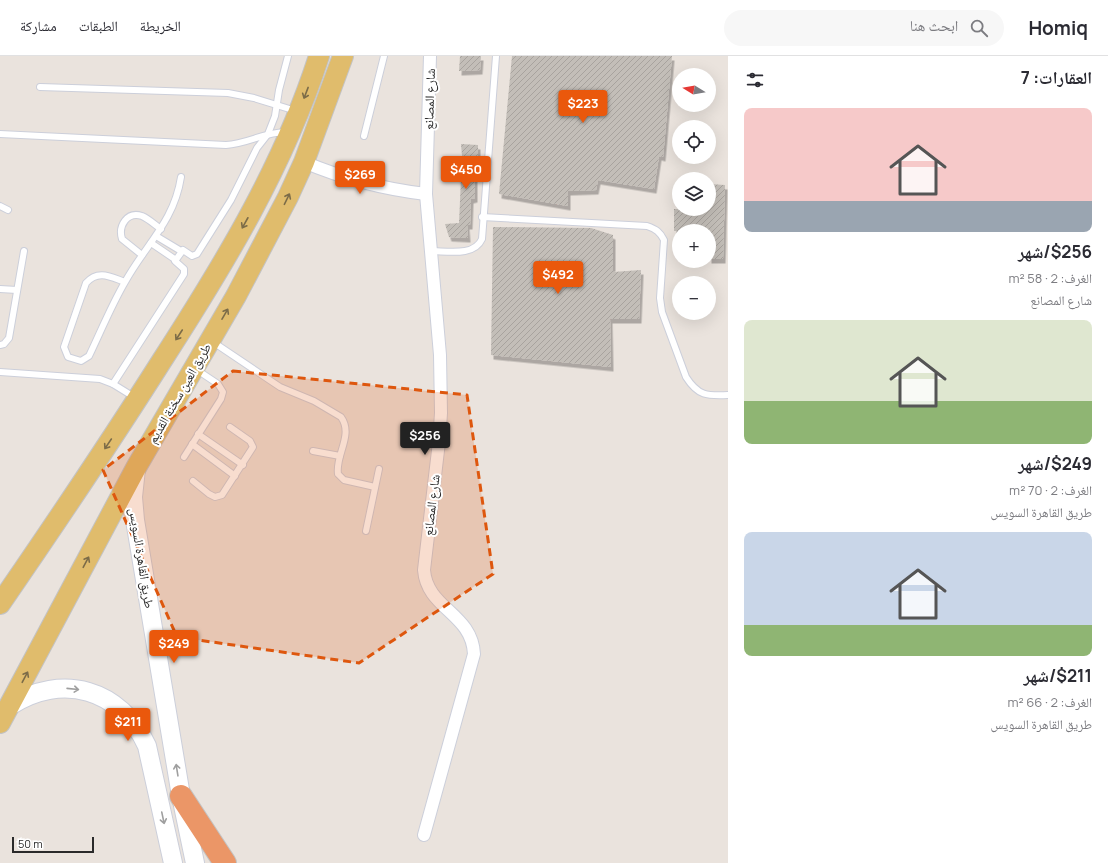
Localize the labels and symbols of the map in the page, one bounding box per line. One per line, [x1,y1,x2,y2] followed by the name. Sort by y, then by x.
[419,68,440,130] street label: شارع المصانع
[672,68,716,112] north arrow
[301,86,309,98] one-way arrow
[559,90,607,124] pin: $223
[442,156,490,190] pin: $450
[336,161,384,195] pin: $269
[284,194,291,206] one-way arrow
[241,217,248,229] one-way arrow
[534,261,582,295] pin: $492
[222,308,230,320] one-way arrow
[174,329,182,341] one-way arrow
[143,339,215,447] street label: طريق العين سخنة القديم
[401,422,449,456] pin: $256
[104,438,112,449] one-way arrow
[418,473,445,537] street label: شارع المصانع
[125,507,159,609] street label: طريق القاهرة السويس
[83,556,91,568] one-way arrow
[150,630,198,664] pin: $249
[22,671,30,683] one-way arrow
[66,685,79,693] one-way arrow
[104,708,152,742] pin: $211
[172,764,180,777] one-way arrow
[159,811,167,824] one-way arrow
[12,835,94,854] scale bar

